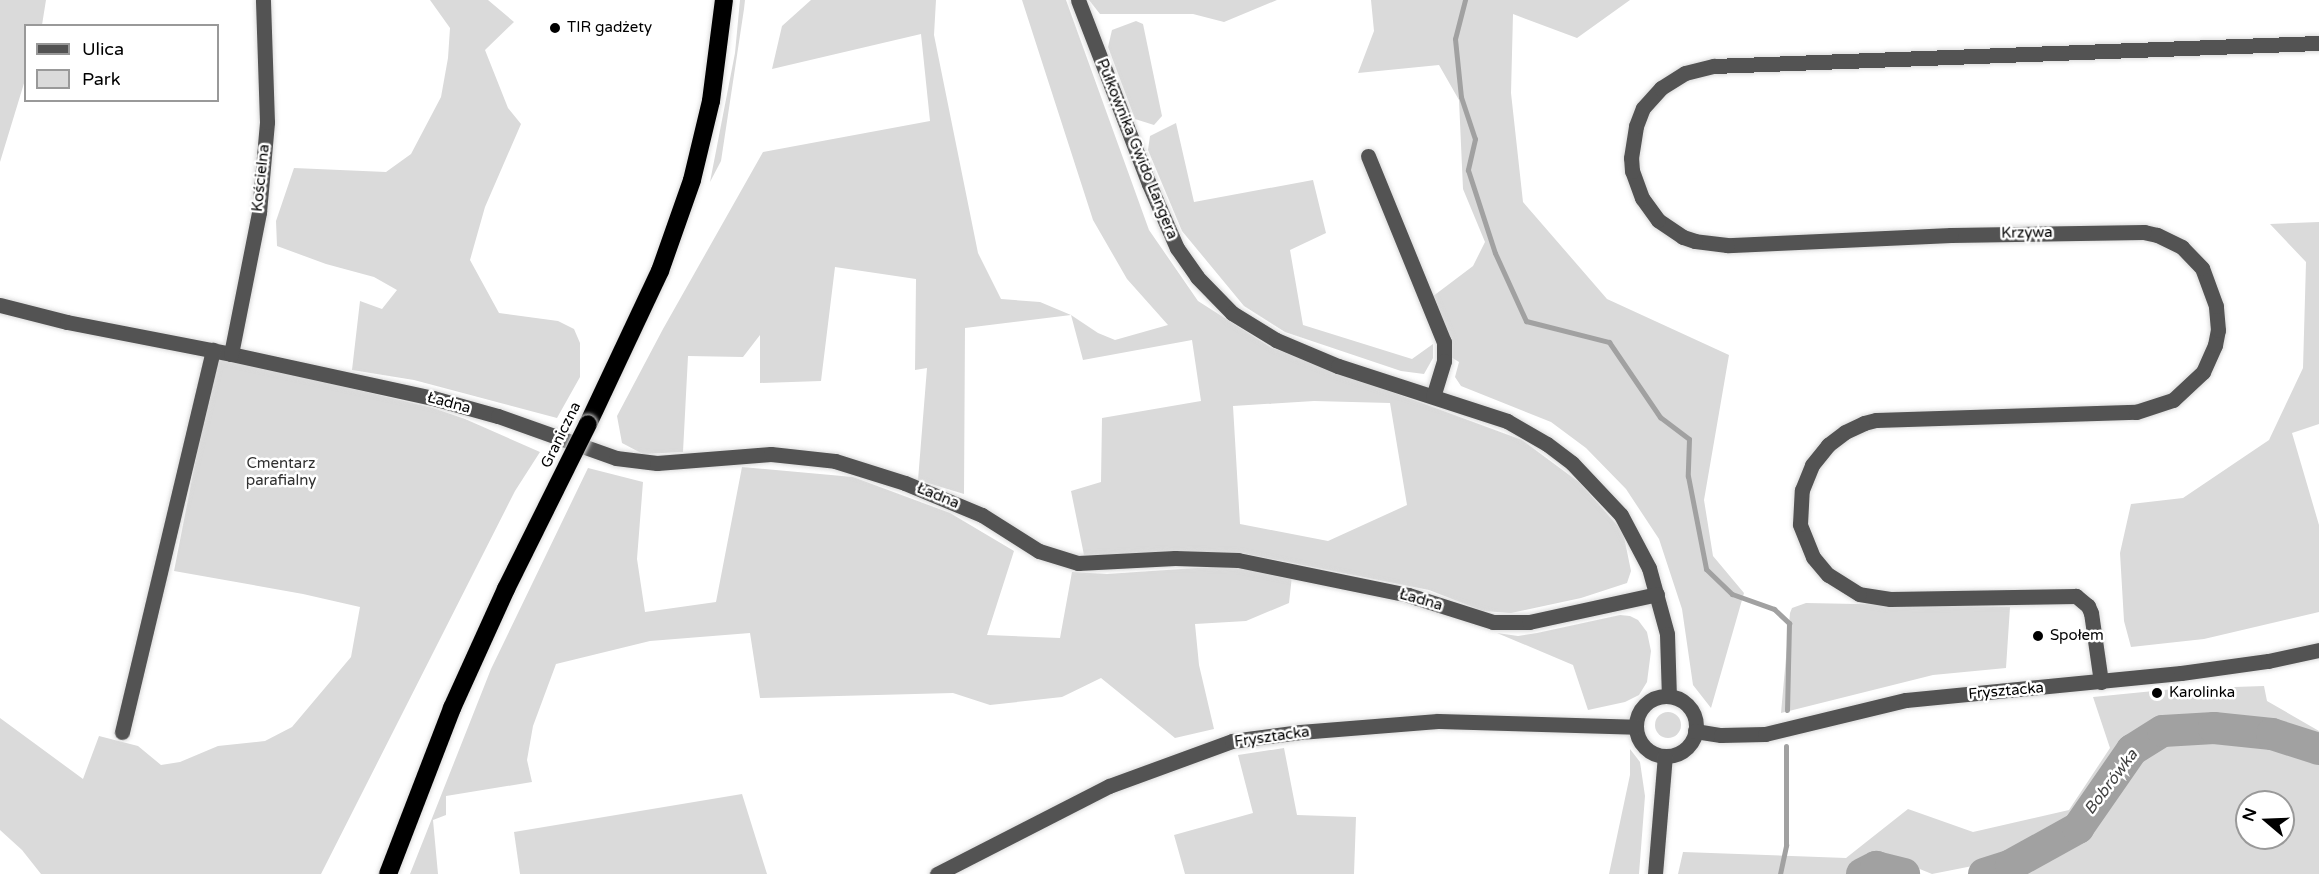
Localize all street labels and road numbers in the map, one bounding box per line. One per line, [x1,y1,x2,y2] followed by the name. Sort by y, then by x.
[1093,56,1181,242] street label: Pułkownika Gwido Langera
[249,143,273,213] street label: Kościelna
[2001,224,2053,242] street label: Krzywa
[425,389,473,417] street label: Ładna
[537,399,585,471] street label: Graniczna
[914,479,962,513] street label: Ładna
[1397,585,1445,615] street label: Ładna
[1967,679,2045,703] street label: Frysztacka
[1233,723,1311,751] street label: Frysztacka

